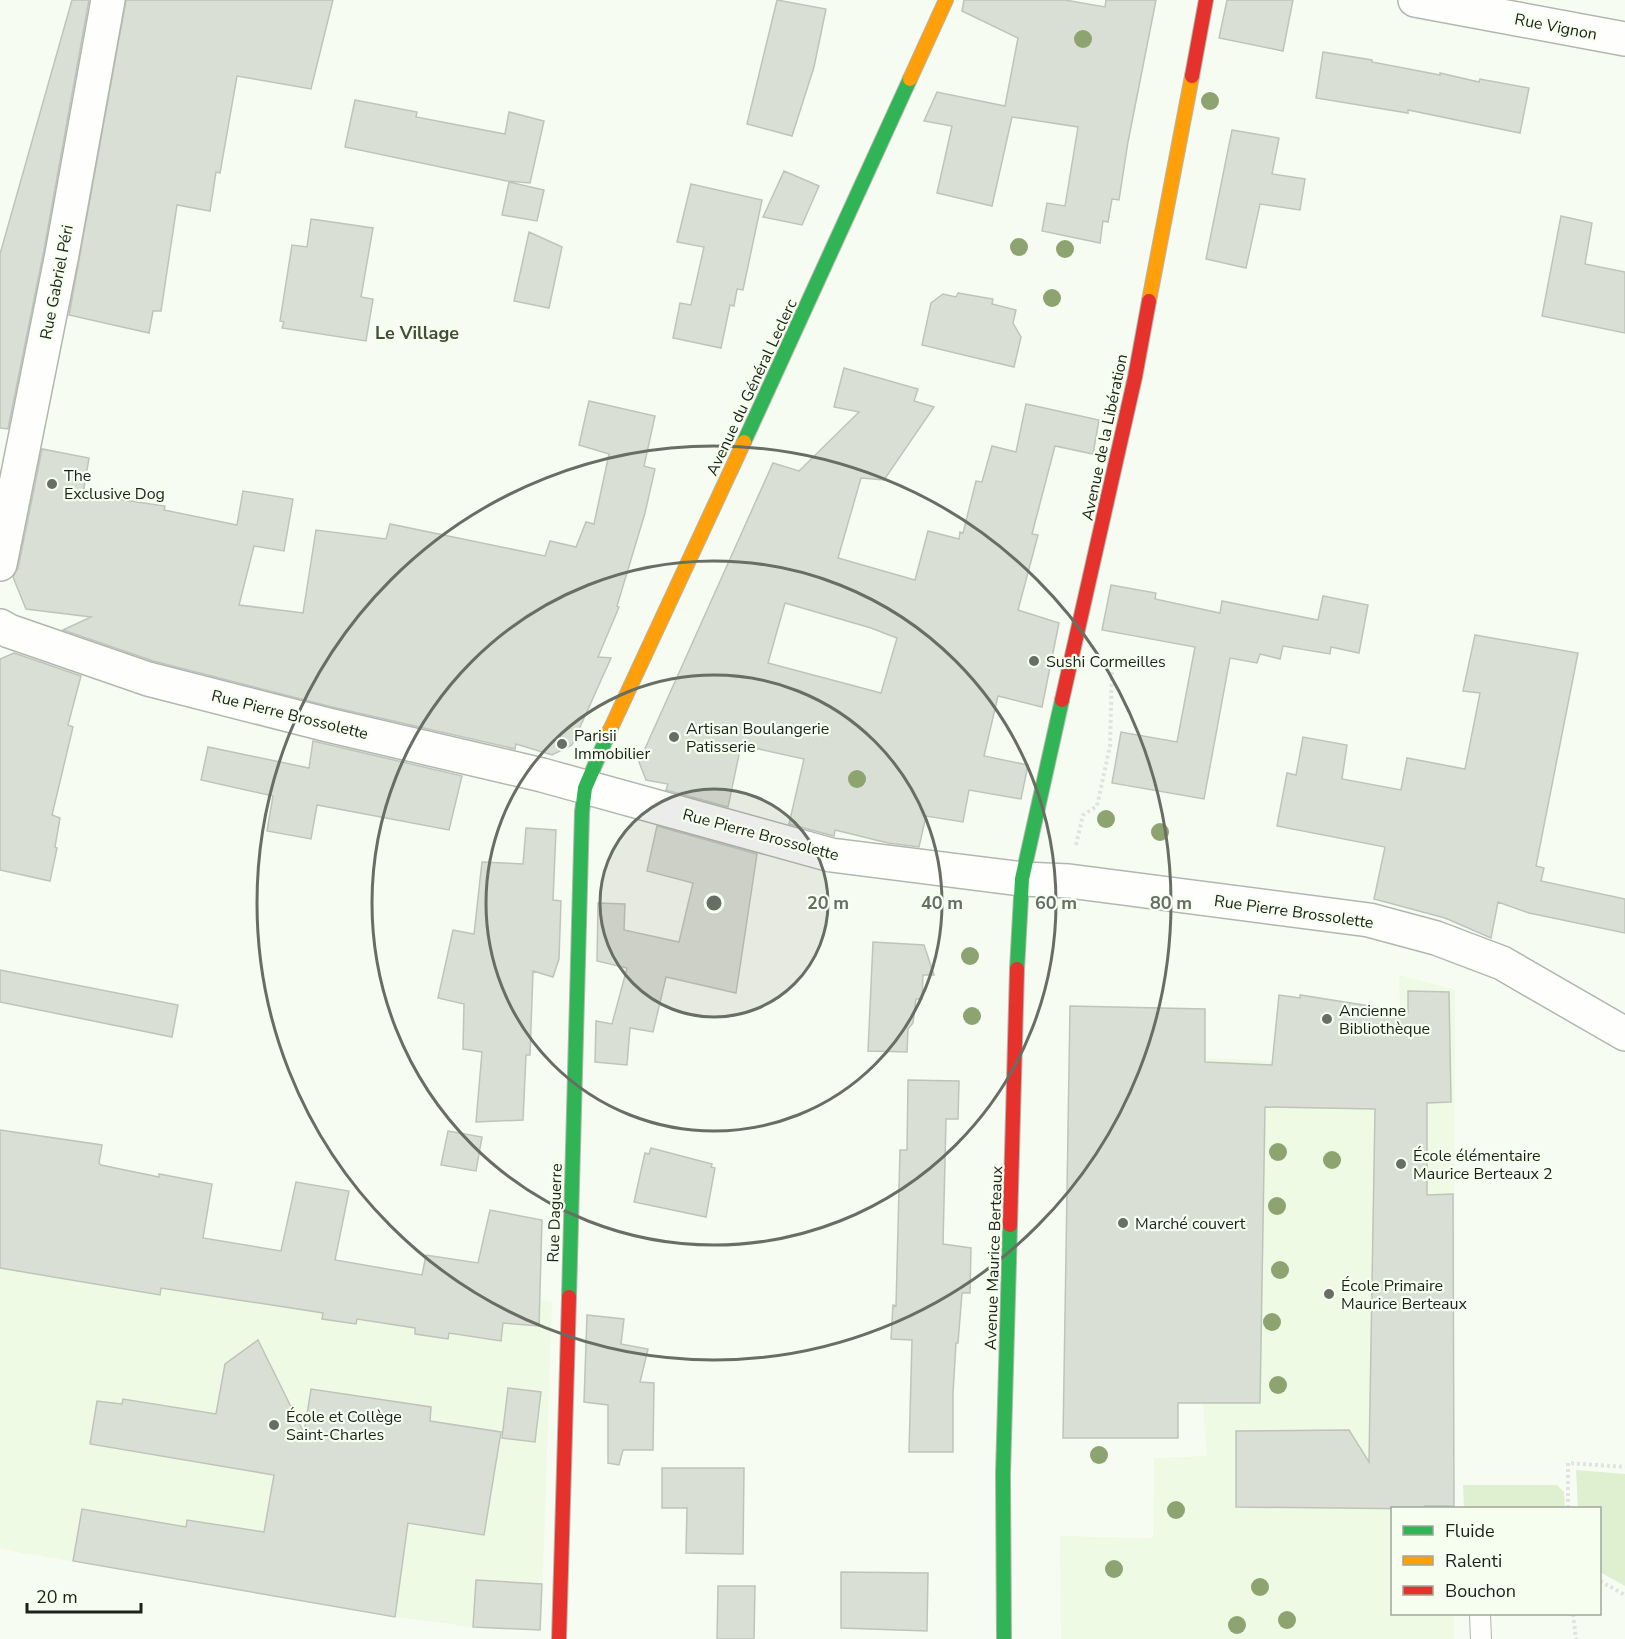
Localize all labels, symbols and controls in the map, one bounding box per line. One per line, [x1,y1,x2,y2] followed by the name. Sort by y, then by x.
[1513,8,1599,46] street label: Rue Vignon
[35,223,79,341] street label: Rue Gabriel Péri
[701,295,803,479] street label: Avenue du Général Leclerc
[375,321,459,345] district label: Le Village
[1077,352,1133,522] street label: Avenue de la Libération
[64,465,165,505] place label: The Exclusive Dog
[45,477,59,491] marker: The Exclusive Dog
[1046,651,1166,673] place label: Sushi Cormeilles
[1027,654,1041,668] marker: Sushi Cormeilles
[209,685,370,745] street label: Rue Pierre Brossolette
[686,718,829,758] place label: Artisan Boulangerie Patisserie
[574,725,650,765] place label: Parisii Immobilier
[667,730,681,744] marker: Artisan Boulangerie Patisserie
[555,737,569,751] marker: Parisii Immobilier
[680,804,841,866] street label: Rue Pierre Brossolette
[1213,890,1375,934] street label: Rue Pierre Brossolette
[807,891,849,915] text: 20 m
[921,891,963,915] text: 40 m
[1035,891,1077,915] text: 60 m
[1150,891,1192,915] text: 80 m
[704,893,724,913] centre of rings
[1339,1000,1430,1040] place label: Ancienne Bibliothèque
[1320,1012,1334,1026] marker: Ancienne Bibliothèque
[1413,1145,1553,1185] place label: École élémentaire Maurice Berteaux 2
[1394,1157,1408,1171] marker: École élémentaire Maurice Berteaux 2
[542,1163,568,1263] street label: Rue Daguerre
[980,1165,1008,1351] street label: Avenue Maurice Berteaux
[1135,1213,1246,1235] place label: Marché couvert
[1116,1216,1130,1230] marker: Marché couvert
[1341,1275,1467,1315] place label: École Primaire Maurice Berteaux
[1322,1287,1336,1301] marker: École Primaire Maurice Berteaux
[286,1406,402,1446] place label: École et Collège Saint-Charles
[267,1418,281,1432] marker: École et Collège Saint-Charles
[1391,1507,1601,1615] legend
[1445,1519,1495,1543] text: Fluide
[1445,1549,1502,1573] text: Ralenti
[27,1576,141,1614] scale bar
[1445,1579,1516,1603] text: Bouchon
[36,1585,78,1609] text: 20 m

